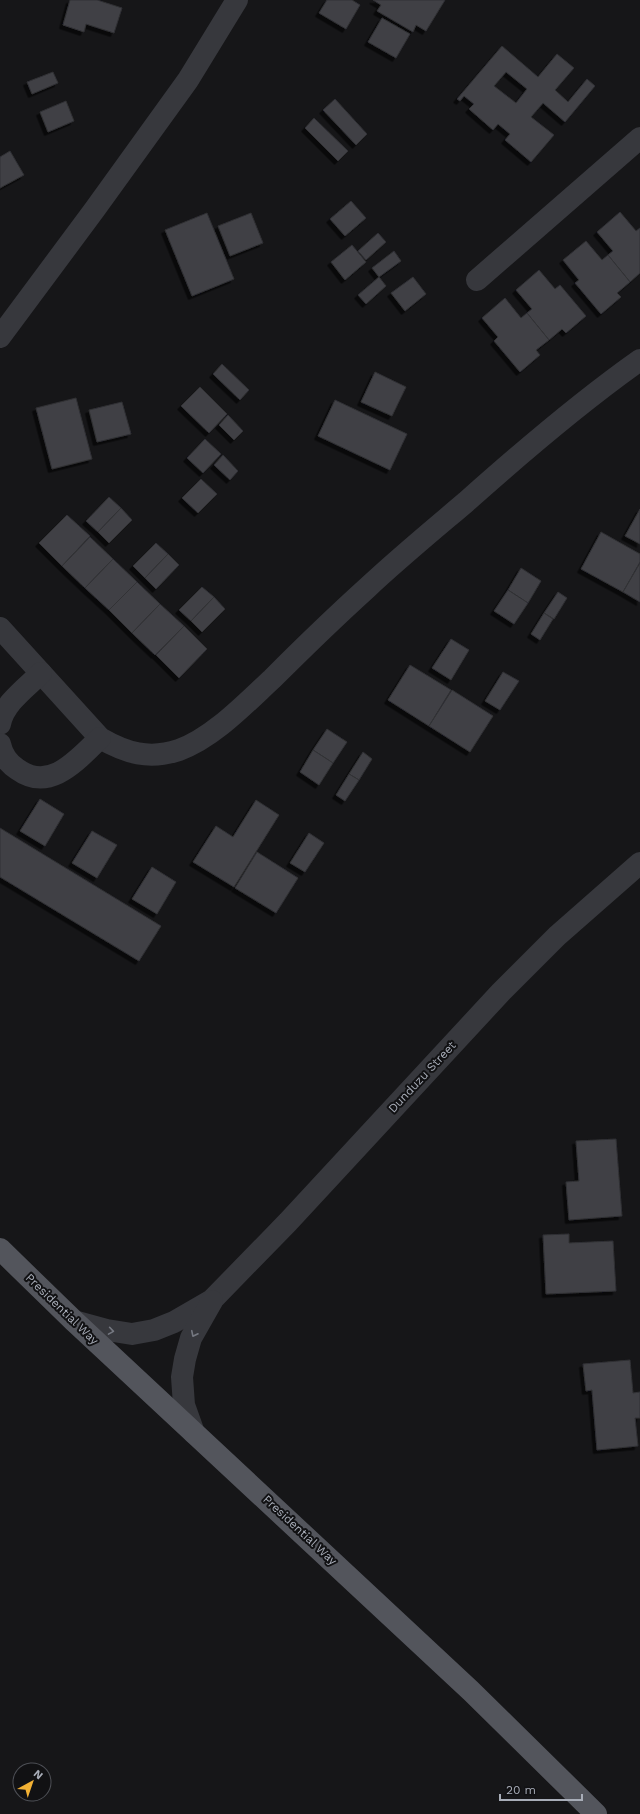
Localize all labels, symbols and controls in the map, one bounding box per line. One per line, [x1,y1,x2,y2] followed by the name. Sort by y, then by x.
[385,1038,459,1116] street label: Dunduzu Street
[23,1271,102,1348] street label: Presidential Way
[108,1326,114,1335] one-way arrow
[191,1329,198,1337] one-way arrow
[260,1492,340,1568] street label: Presidential Way
[12,1762,52,1802] north arrow
[31,1767,45,1782] text: N
[500,1776,582,1802] scale bar
[506,1783,536,1797] text: 20 m

